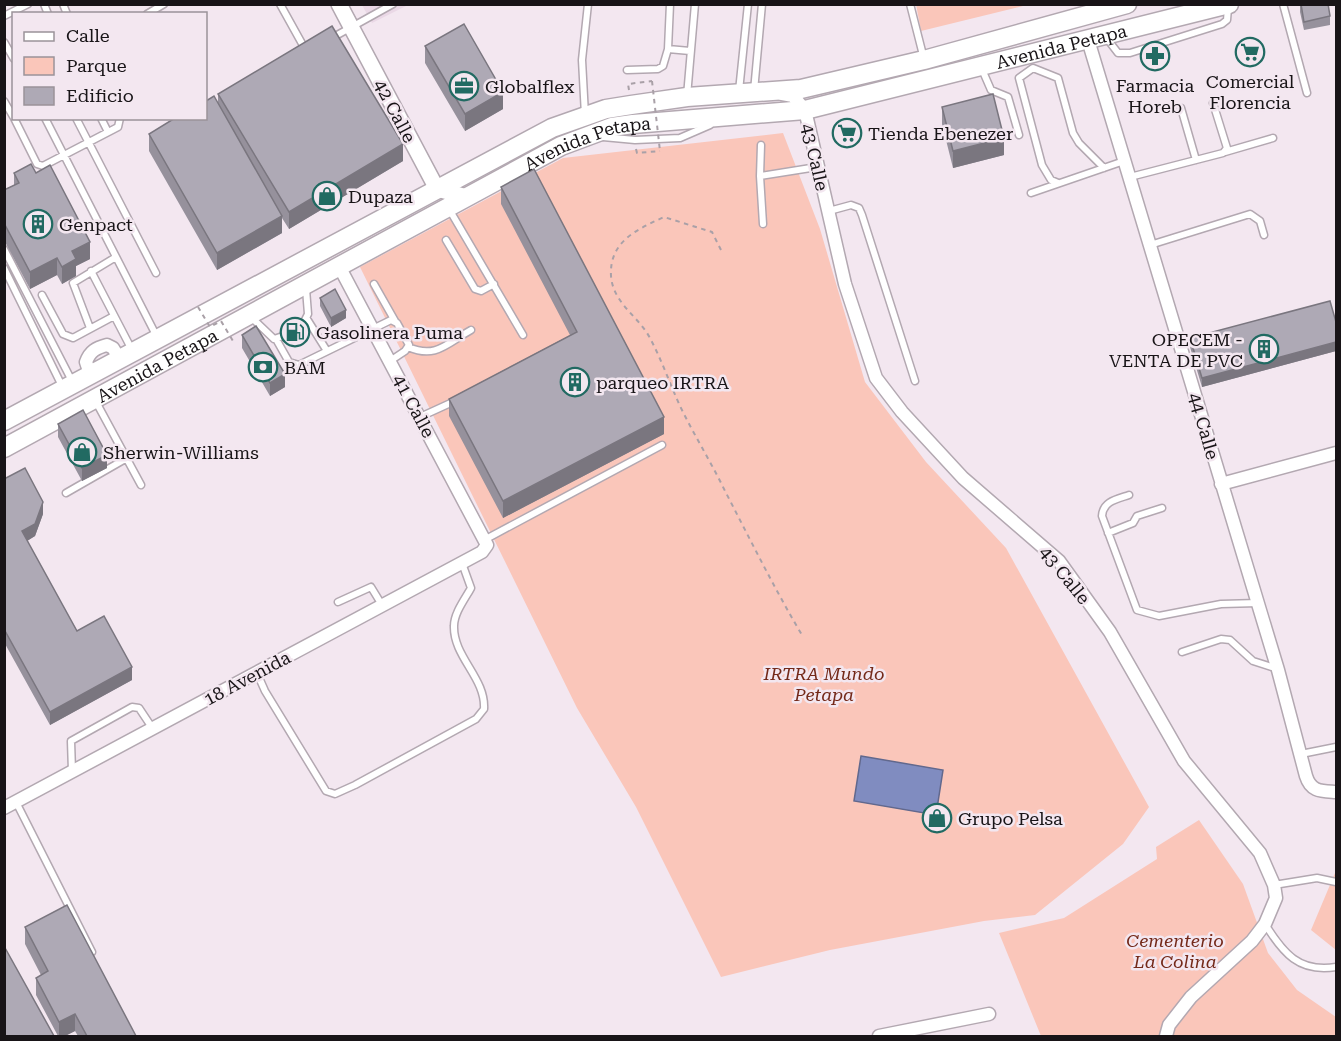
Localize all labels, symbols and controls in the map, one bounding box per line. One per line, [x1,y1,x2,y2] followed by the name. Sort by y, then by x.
[12,12,207,120] legend
[994,19,1129,72] street label: Avenida Petapa
[66,25,110,46] text: Calle
[1234,36,1266,68] supermarket icon: Comercial Florencia
[1139,40,1171,72] pharmacy icon: Farmacia Horeb
[66,55,127,76] text: Parque
[448,70,480,102] office icon: Globalflex
[1206,71,1295,113] place label: Comercial Florencia
[1116,75,1195,117] place label: Farmacia Horeb
[370,76,420,146] street label: 42 Calle
[485,76,575,97] place label: Globalflex
[66,85,134,106] text: Edificio
[520,112,652,175] street label: Avenida Petapa
[831,117,863,149] supermarket icon: Tienda Ebenezer
[797,121,833,193] street label: 43 Calle
[868,123,1013,144] place label: Tienda Ebenezer
[311,180,343,212] shop icon: Dupaza
[348,186,413,207] place label: Dupaza
[22,208,54,240] building icon: Genpact
[59,214,133,235] place label: Genpact
[279,316,311,348] fuel station icon: Gasolinera Puma
[316,322,463,343] place label: Gasolinera Puma
[93,324,221,406] street label: Avenida Petapa
[1109,329,1243,371] place label: OPECEM - VENTA DE PVC
[1248,333,1280,365] building icon: OPECEM - VENTA DE PVC
[247,351,279,383] bank icon: BAM
[284,357,326,378] place label: BAM
[559,366,591,398] building icon: parqueo IRTRA
[389,371,439,441] street label: 41 Calle
[596,372,729,393] place label: parqueo IRTRA
[1184,390,1224,462] street label: 44 Calle
[66,436,98,468] shop icon: Sherwin-Williams
[103,442,259,463] place label: Sherwin-Williams
[1035,542,1095,608] street label: 43 Calle
[200,646,294,710] street label: 18 Avenida
[763,663,884,705] park label: IRTRA Mundo Petapa
[921,802,953,834] shop icon: Grupo Pelsa
[958,808,1063,829] place label: Grupo Pelsa
[1126,930,1224,972] park label: Cementerio La Colina

